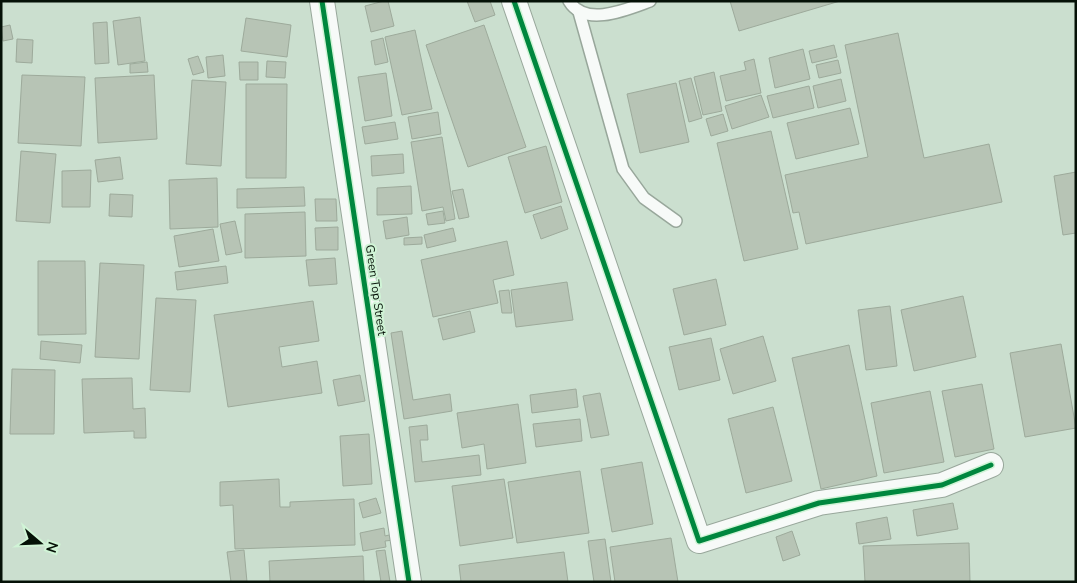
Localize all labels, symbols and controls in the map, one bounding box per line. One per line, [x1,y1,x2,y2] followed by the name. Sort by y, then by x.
[362,244,390,337] street label: Green Top Street
[15,518,65,568] north arrow
[41,539,63,555] text: N

